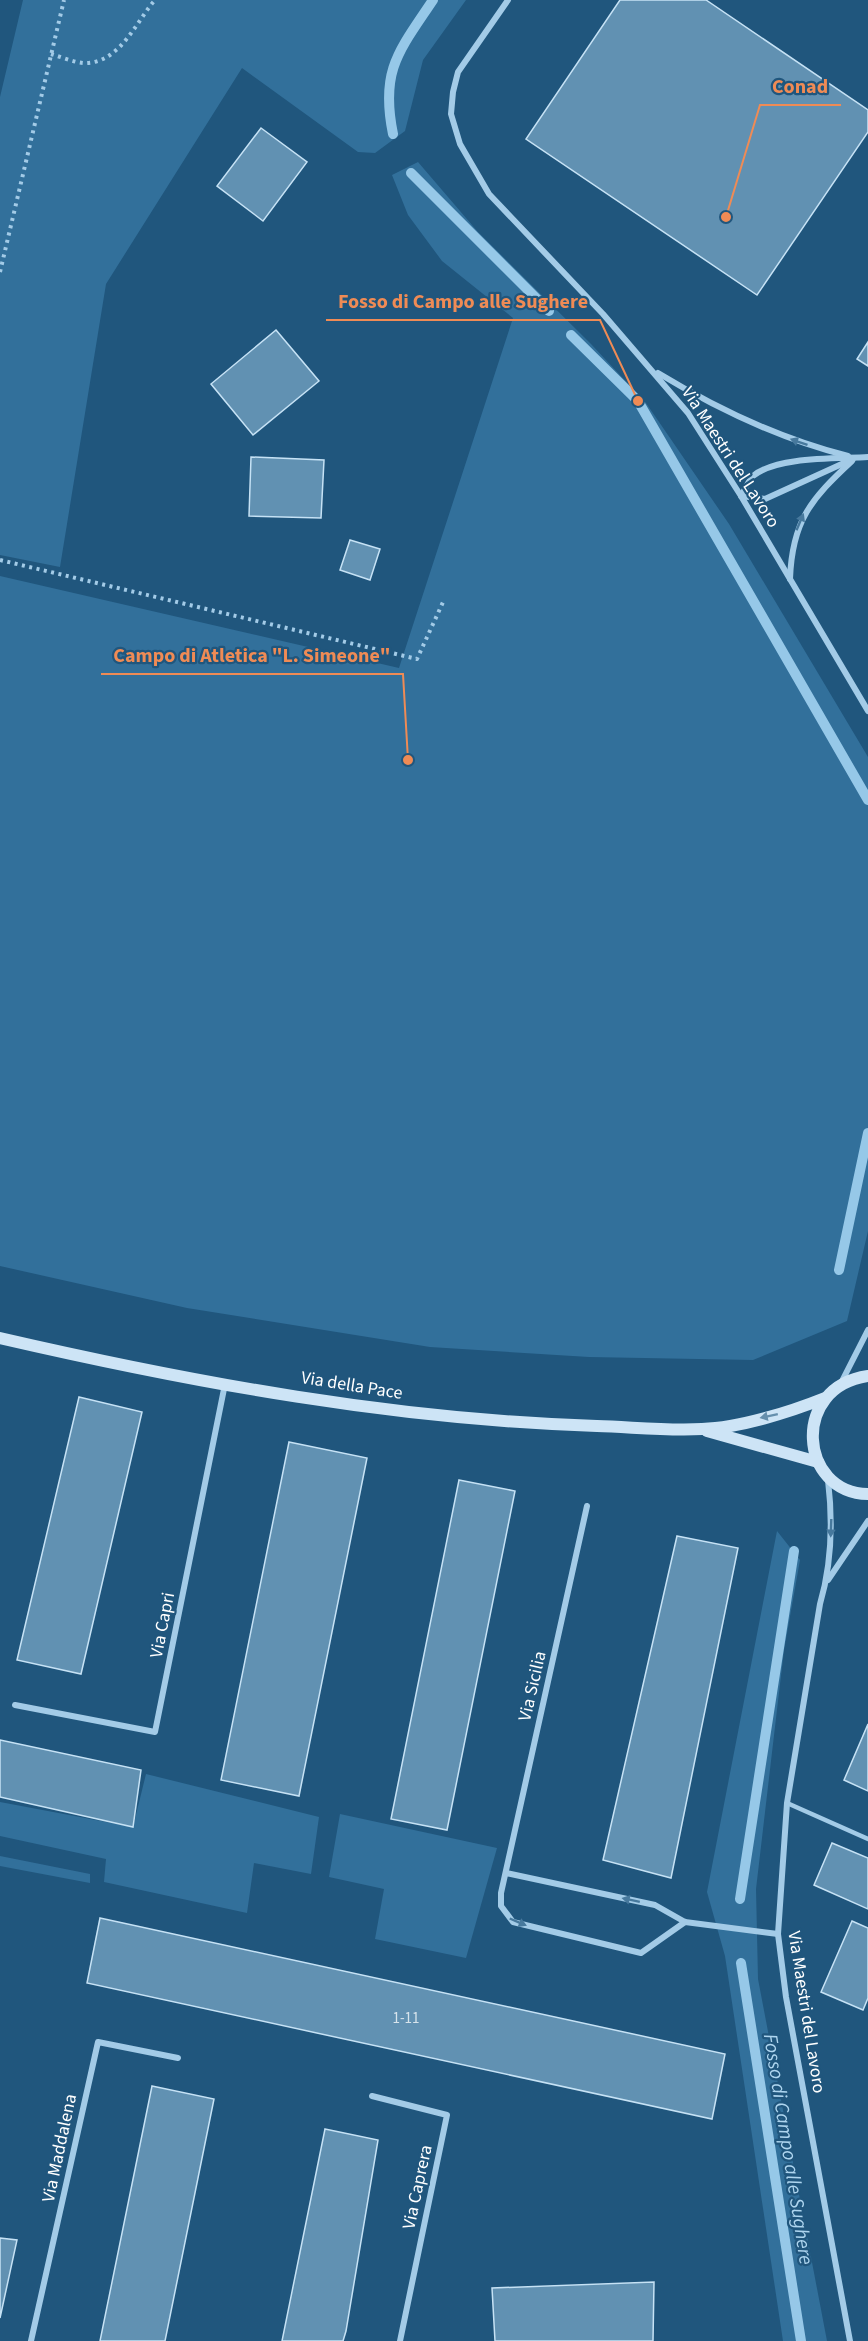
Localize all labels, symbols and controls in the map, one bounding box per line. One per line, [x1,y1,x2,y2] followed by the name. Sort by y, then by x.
[760,67,841,105] callout: Conad
[772,73,828,101] text: Conad
[326,282,600,320] callout: Fosso di Campo alle Sughere
[338,288,588,316] text: Fosso di Campo alle Sughere
[675,382,786,533] street label: Via Maestri del Lavoro
[790,437,808,446] one-way arrow
[796,513,805,531] one-way arrow
[101,636,403,674] callout: Campo di Atletica "L. Simeone"
[113,642,391,670] text: Campo di Atletica "L. Simeone"
[299,1365,405,1406] street label: Via della Pace
[760,1412,779,1421] one-way arrow
[827,1518,836,1537] one-way arrow
[144,1590,181,1660] street label: Via Capri
[512,1649,553,1724] street label: Via Sicilia
[622,1894,640,1904] one-way arrow
[510,1917,528,1927] one-way arrow
[781,1929,832,2095] street label: Via Maestri del Lavoro
[392,2008,420,2029] house number: 1-11
[756,2032,820,2267] water label: Fosso di Campo alle Sughere
[36,2092,83,2205] street label: Via Maddalena
[396,2143,439,2232] street label: Via Caprera

